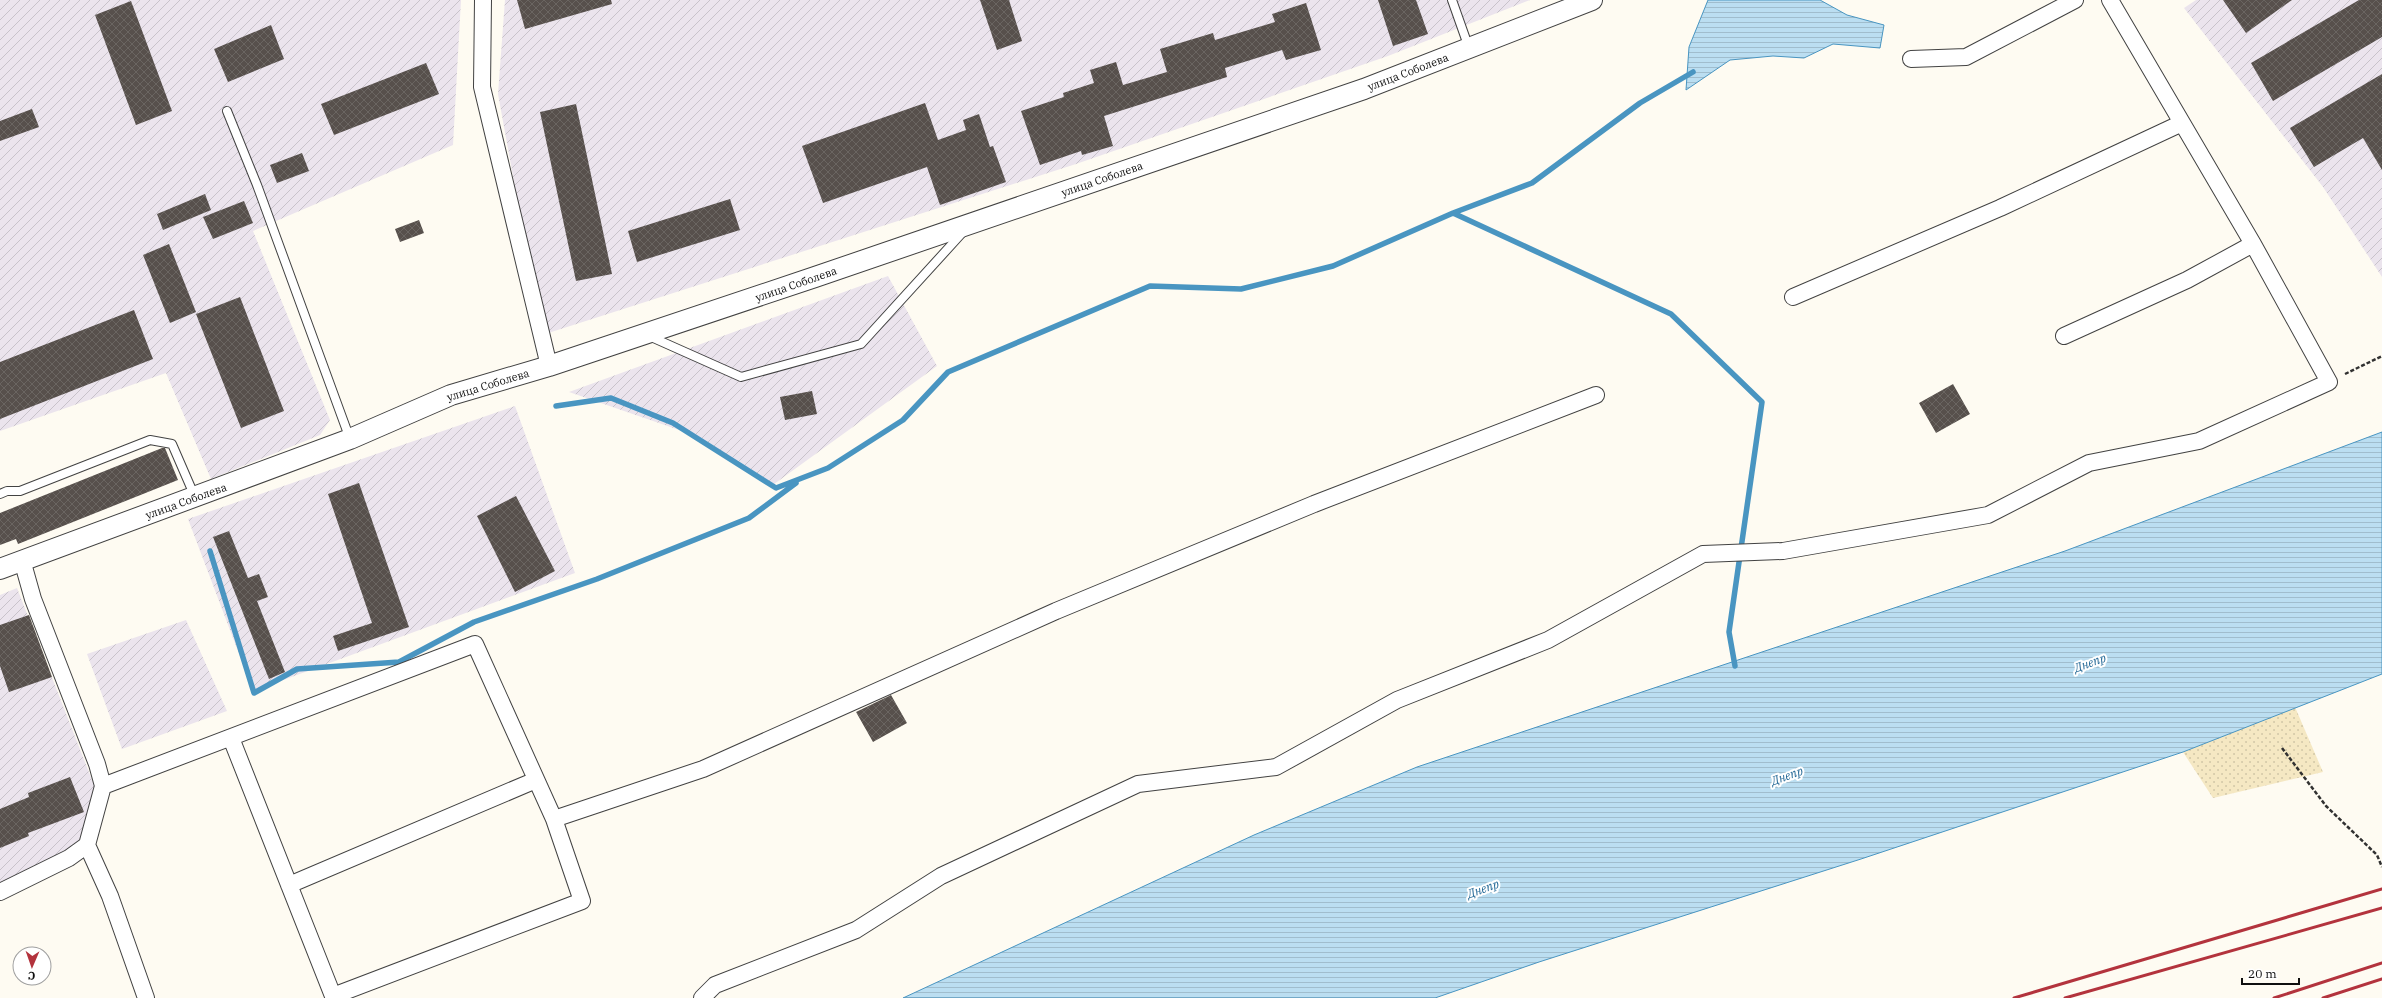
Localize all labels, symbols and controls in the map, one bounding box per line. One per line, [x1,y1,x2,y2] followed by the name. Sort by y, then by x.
[1366,50,1450,94] street label: улица Соболева
[1059,158,1145,200] street label: улица Соболева
[753,263,839,305] street label: улица Соболева
[445,366,531,404] street label: улица Соболева
[143,480,229,522] street label: улица Соболева
[2070,650,2108,676] water label: Днепр
[1767,763,1805,789] water label: Днепр
[1463,876,1501,902] water label: Днепр
[12,946,52,986] north arrow
[2242,960,2299,986] scale bar
[2248,966,2277,981] text: 20 m
[28,969,36,983] text: С

